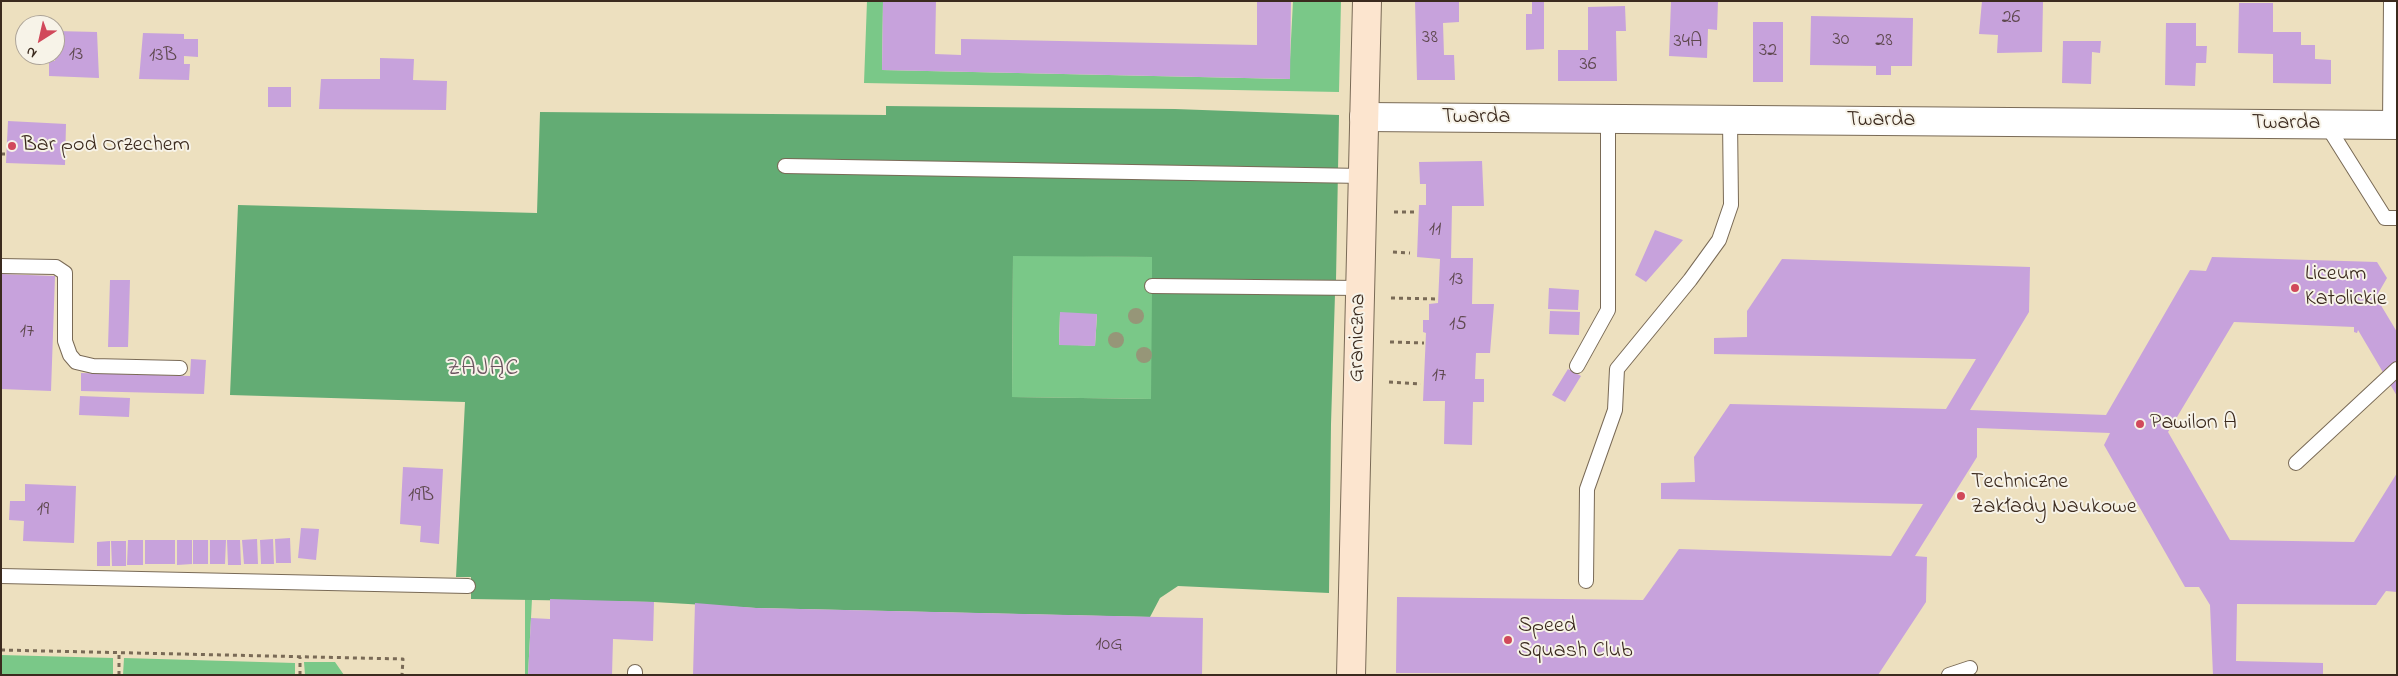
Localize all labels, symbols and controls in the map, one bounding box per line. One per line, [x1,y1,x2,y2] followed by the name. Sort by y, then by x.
[2002,7,2020,31] house number: 26
[15,15,65,65] north arrow
[1422,27,1438,51] house number: 38
[1833,29,1849,53] house number: 30
[1875,30,1893,54] house number: 28
[1674,31,1702,55] house number: 34A
[1759,40,1777,64] house number: 32
[22,41,42,63] text: N
[69,44,83,68] house number: 13
[149,45,177,69] house number: 13B
[1579,54,1597,78] house number: 36
[1442,105,1510,131] street label: Twarda
[1847,108,1915,134] street label: Twarda
[2252,111,2320,137] street label: Twarda
[22,133,190,159] place label: Bar pod Orzechem
[6,140,18,152] marker: Bar pod Orzechem
[1429,219,1441,243] house number: 11
[2305,262,2387,314] place label: Liceum Katolickie
[1449,269,1463,293] house number: 13
[2289,282,2301,294] marker: Liceum Katolickie
[1345,293,1373,383] street label: Graniczna
[1449,314,1467,338] house number: 15
[20,321,34,345] house number: 17
[446,356,520,384] district label: ZAJĄC
[1432,365,1446,389] house number: 17
[2150,411,2237,437] place label: Pawilon A
[2134,418,2146,430] marker: Pawilon A
[1971,470,2137,522] place label: Techniczne Zakłady Naukowe
[408,485,434,509] house number: 19B
[1955,490,1967,502] marker: Techniczne Zakłady Naukowe
[37,499,49,523] house number: 19
[1518,614,1633,666] place label: Speed Squash Club
[1095,634,1123,658] house number: 10G
[1502,634,1514,646] marker: Speed Squash Club

